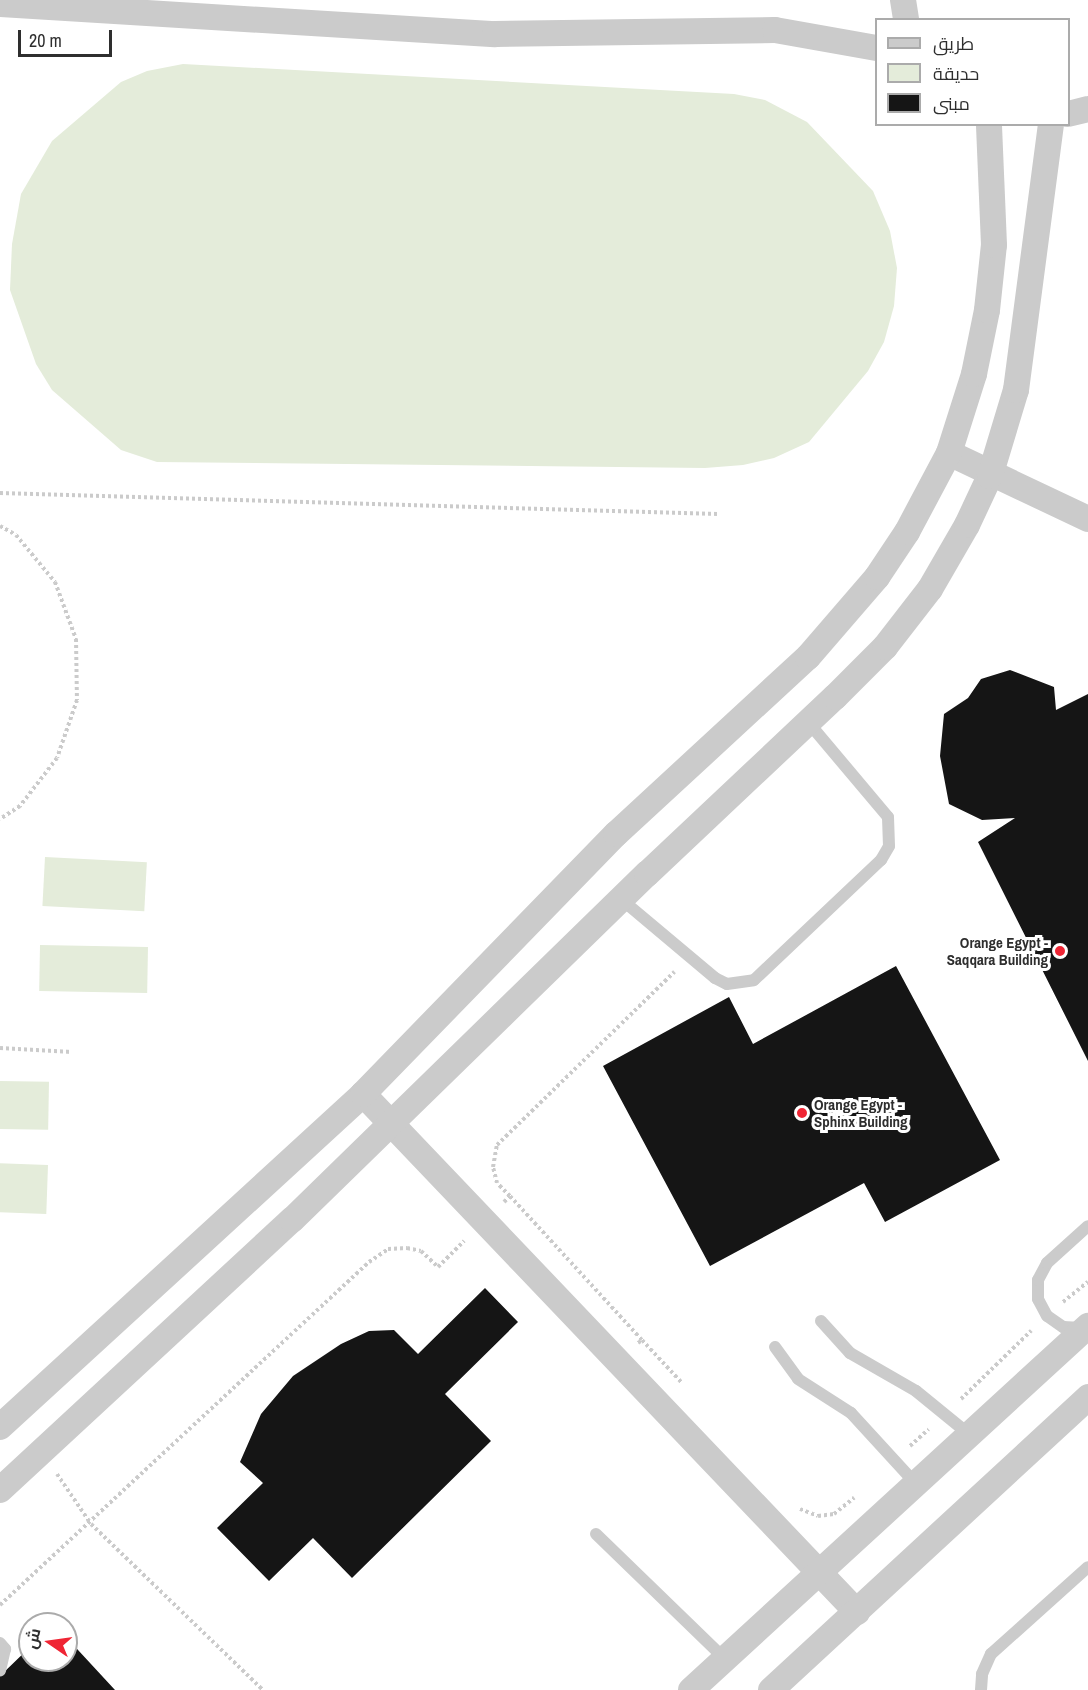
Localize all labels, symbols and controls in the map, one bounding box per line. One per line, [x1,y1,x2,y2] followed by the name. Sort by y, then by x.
[21,18,116,56] scale bar
[875,18,1070,126] legend
[29,28,62,53] text: 20 m
[933,31,974,56] text: طريق
[933,61,979,86] text: حديقة
[933,91,970,116] text: مبنى
[947,933,1048,968] place label: Orange Egypt - Saqqara Building
[1053,944,1067,958] marker: Orange Egypt - Saqqara Building
[814,1095,908,1130] place label: Orange Egypt - Sphinx Building
[795,1106,809,1120] marker: Orange Egypt - Sphinx Building
[18,1612,78,1672] north arrow
[19,1626,45,1651] text: ش

